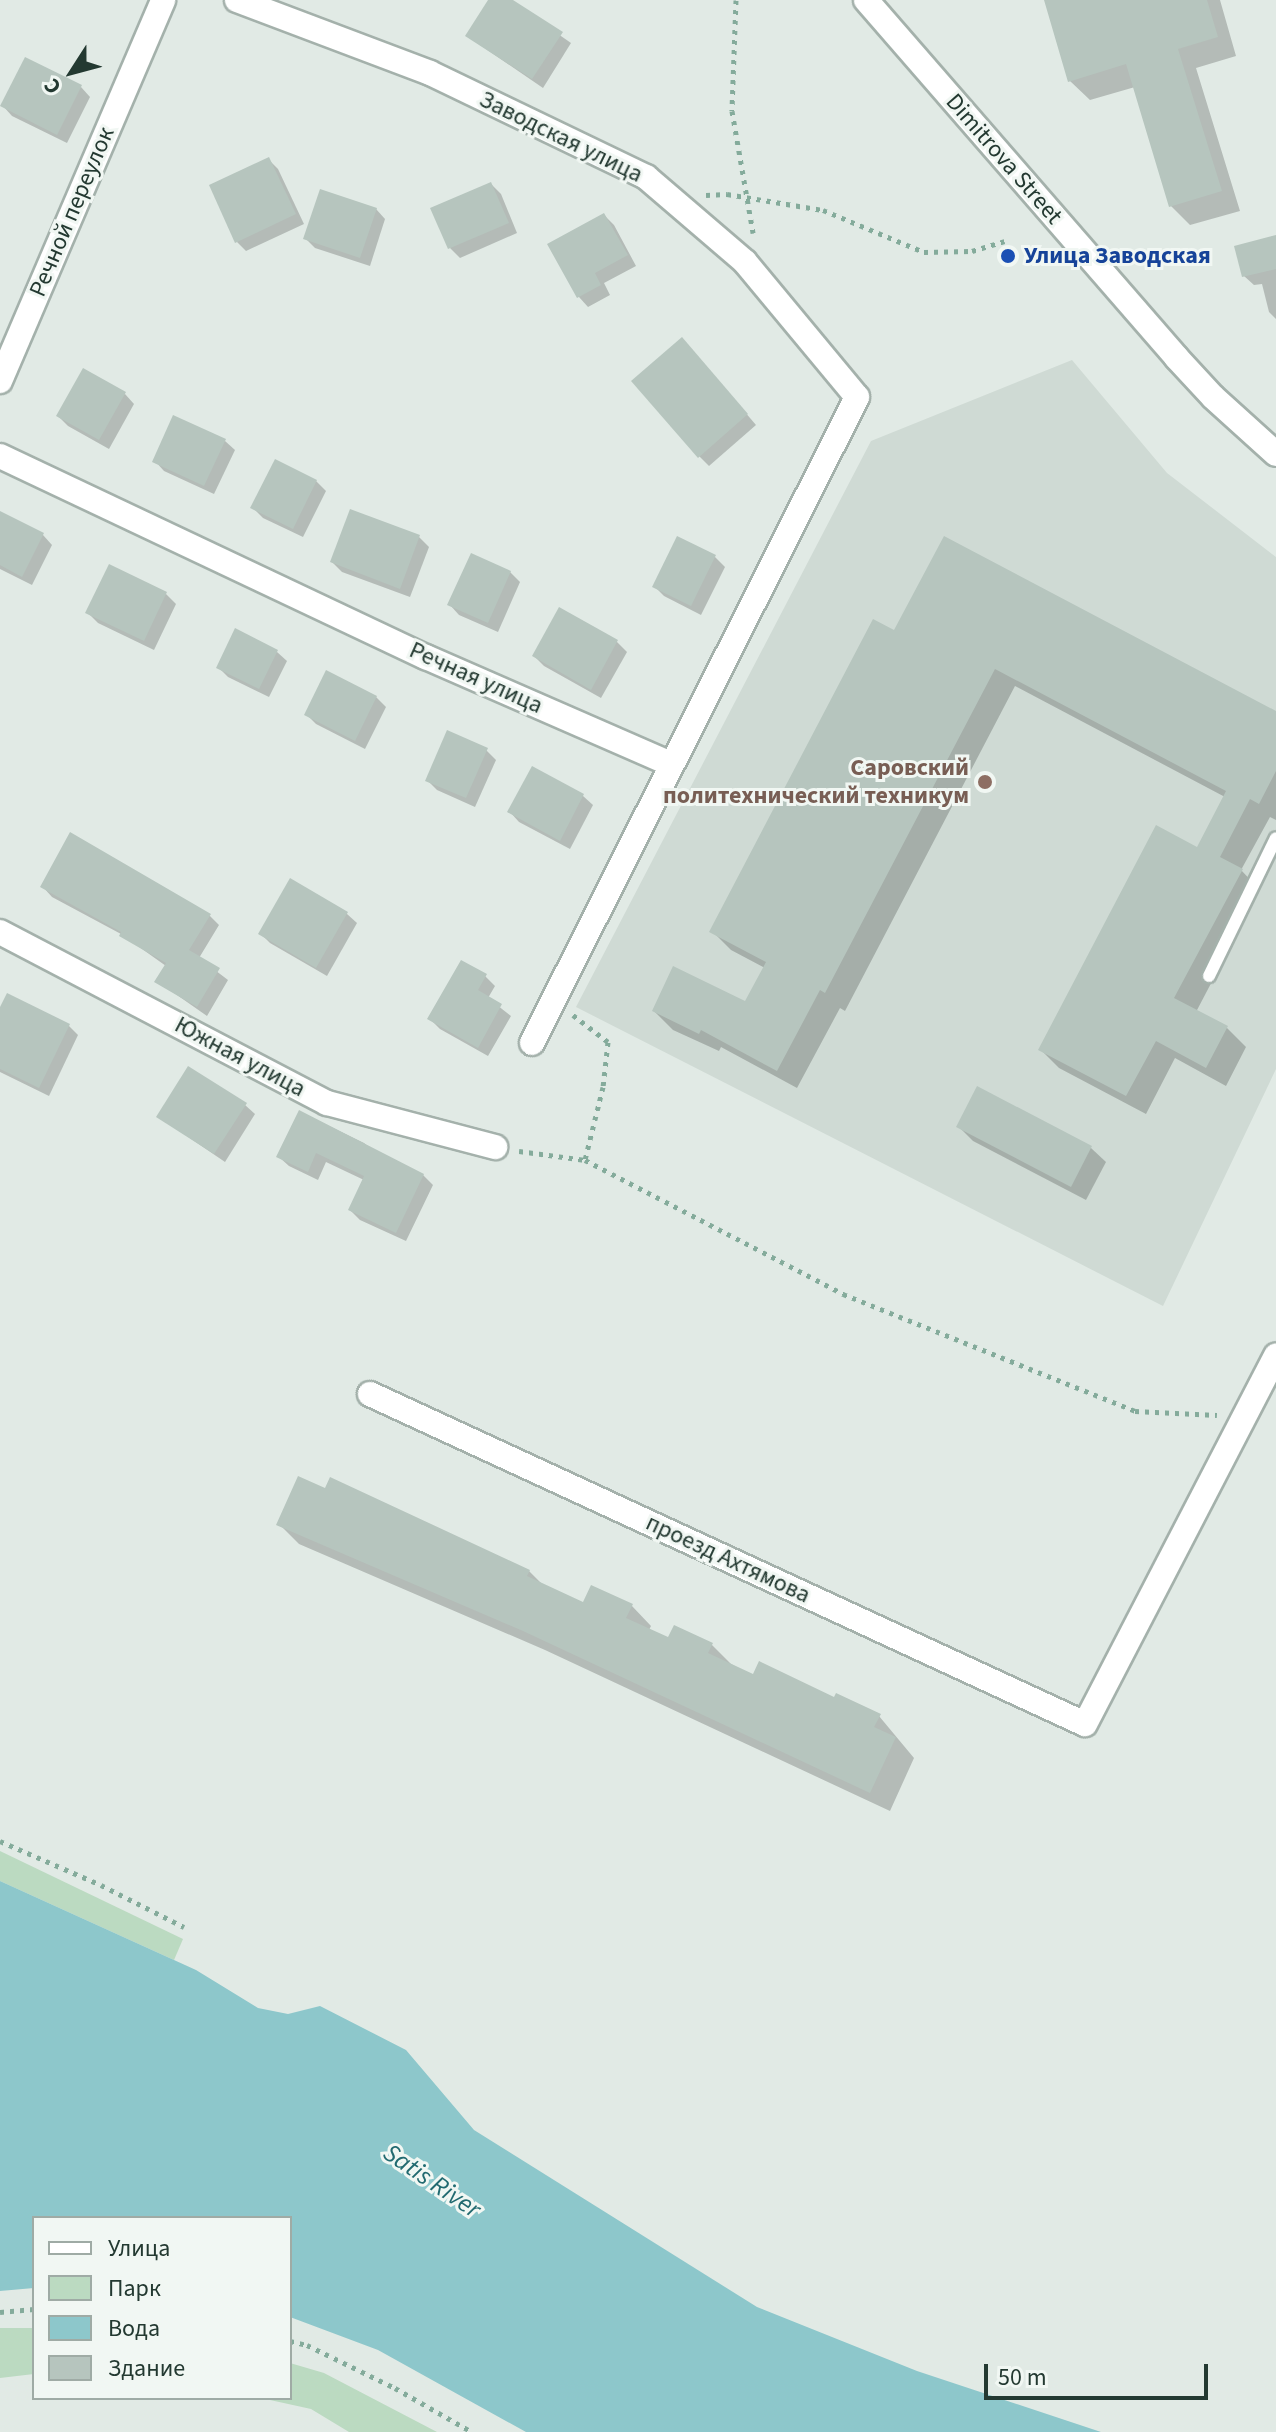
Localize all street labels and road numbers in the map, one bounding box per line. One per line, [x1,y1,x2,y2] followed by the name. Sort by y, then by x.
[475,85,647,189] street label: Заводская улица
[940,88,1068,230] street label: Dimitrova Street
[23,123,121,301] street label: Речной переулок
[405,636,547,720] street label: Речная улица
[170,1011,310,1103] street label: Южная улица
[641,1508,815,1610] street label: проезд Ахтямова

